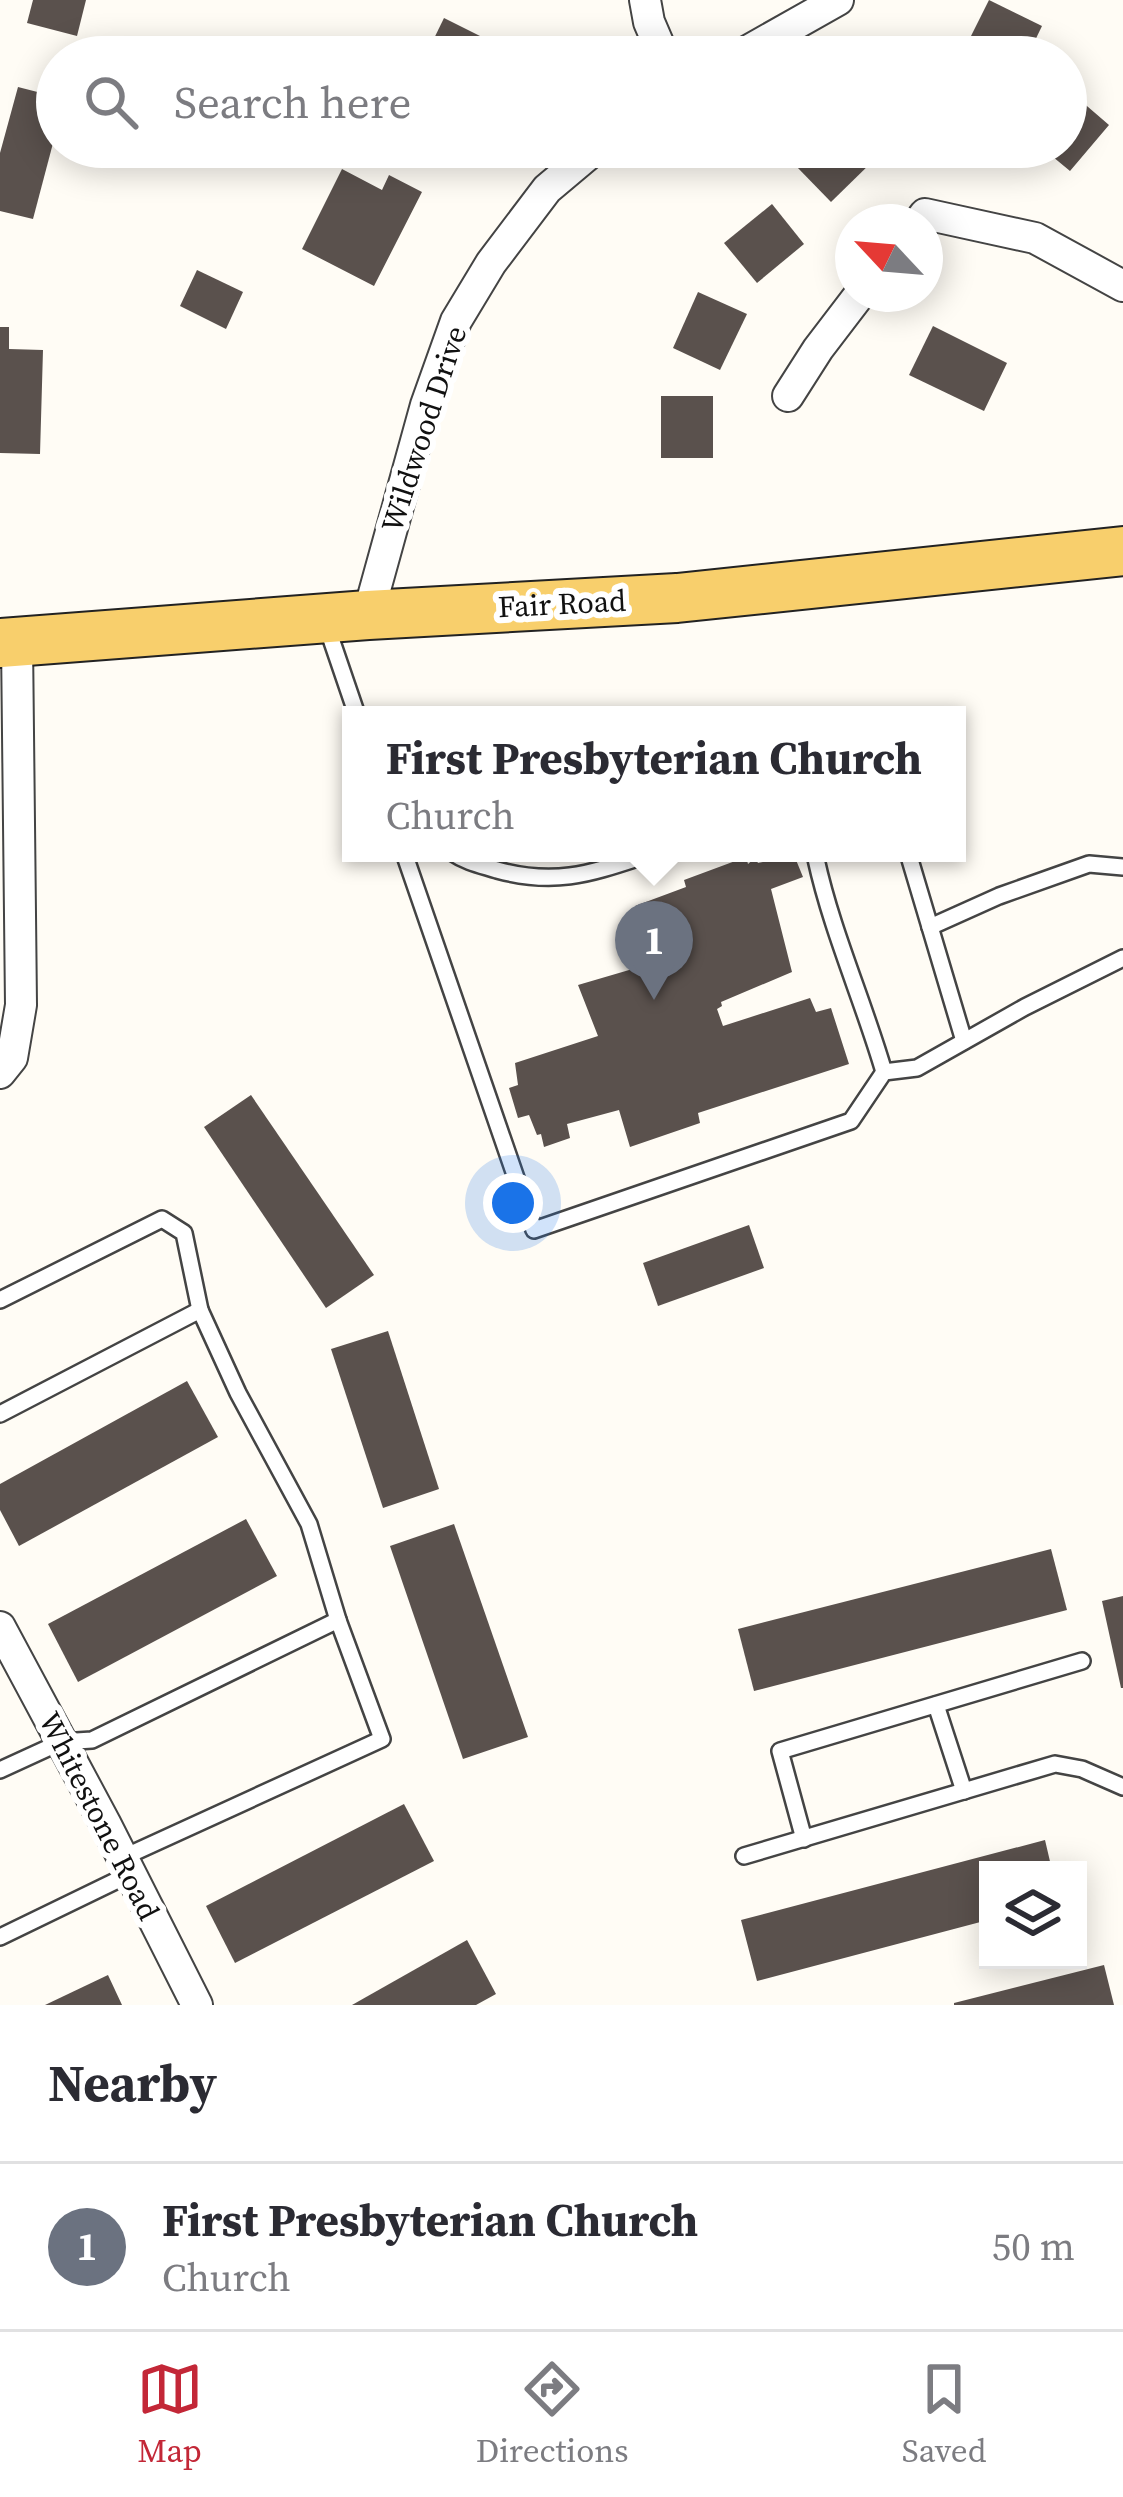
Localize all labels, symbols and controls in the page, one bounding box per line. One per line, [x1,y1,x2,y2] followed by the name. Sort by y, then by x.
[36,36,1087,168] search box
[78,69,144,135] icon: search
[174,71,411,133] text: Search here
[835,204,943,312] north arrow
[371,321,476,537] street label: Wildwood Drive
[497,580,627,627] street label: Fair Road
[342,706,966,862] popup
[386,727,922,789] text: First Presbyterian Church
[386,789,515,842] text: Church
[615,901,693,1000] pin: 1
[483,1173,543,1233] your location
[29,1705,170,1927] street label: Whitestone Road
[979,1861,1087,1969] map controls
[979,1861,1087,1969] button: layers
[48,2048,217,2118] text: Nearby
[162,2189,698,2251] text: First Presbyterian Church
[76,2220,98,2273] text: 1
[992,2220,1075,2273] text: 50 m
[162,2251,291,2304] text: Church
[137,2356,203,2473] tab: Map
[476,2356,629,2473] tab: Directions
[902,2356,986,2473] tab: Saved

